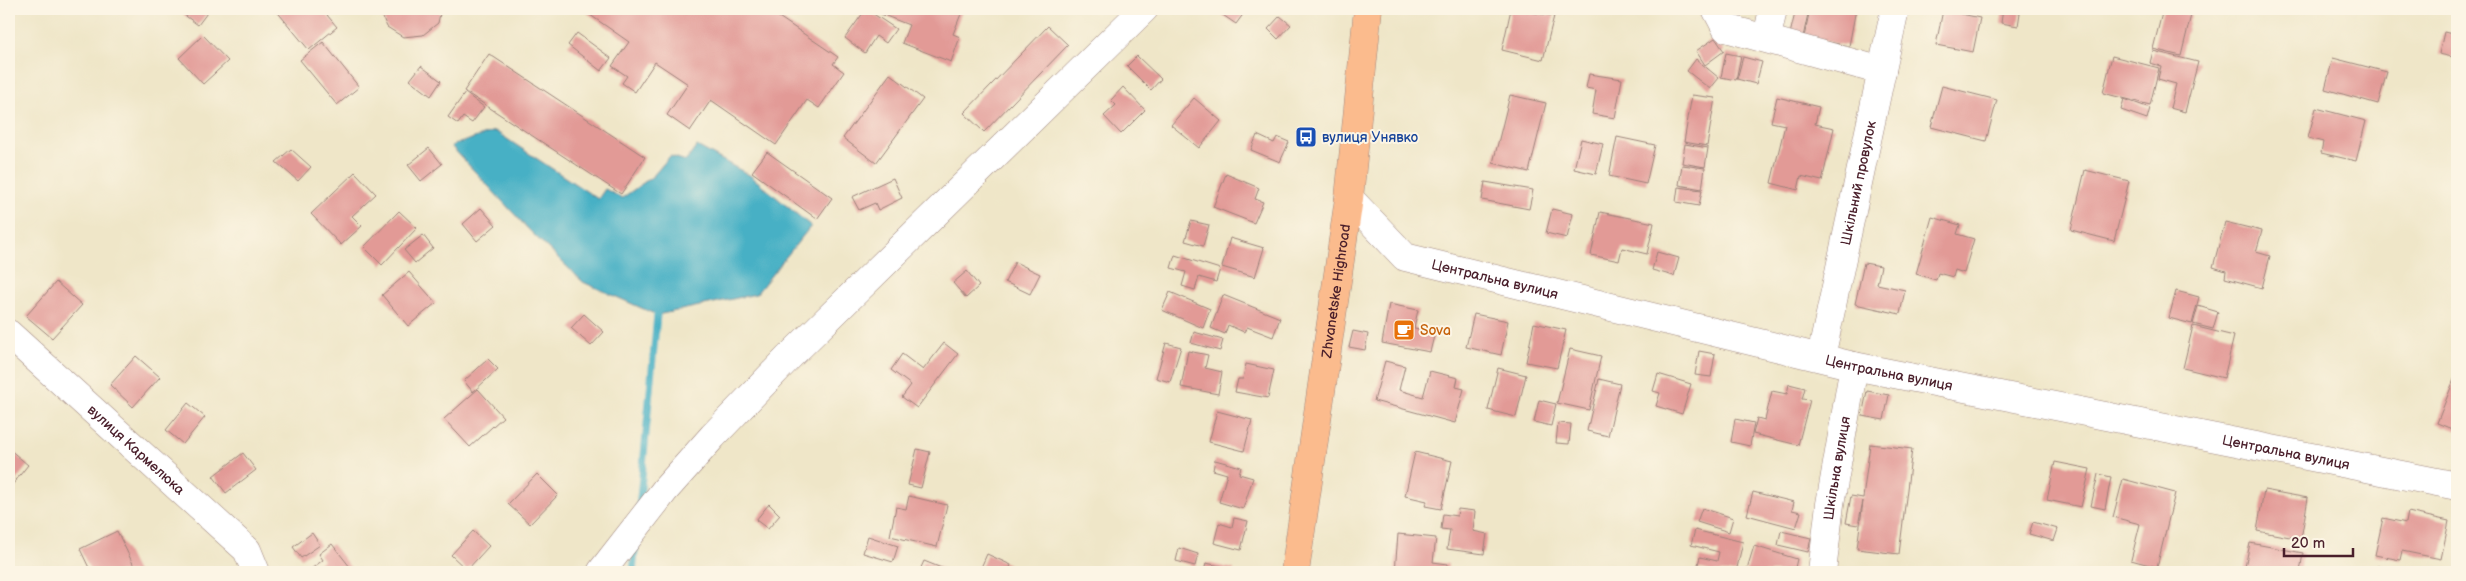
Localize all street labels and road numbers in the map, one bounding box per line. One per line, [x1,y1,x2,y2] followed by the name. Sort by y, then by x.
[1837,119,1880,247] street label: Шкільний провулок
[1317,223,1354,360] street label: Zhvanetske Highroad
[1430,255,1560,302] street label: Центральна вулиця
[1824,351,1954,394] street label: Центральна вулиця
[84,401,189,499] street label: вулиця Кармелюка
[1820,415,1854,521] street label: Шкільна вулиця
[2221,431,2352,473] street label: Центральна вулиця

